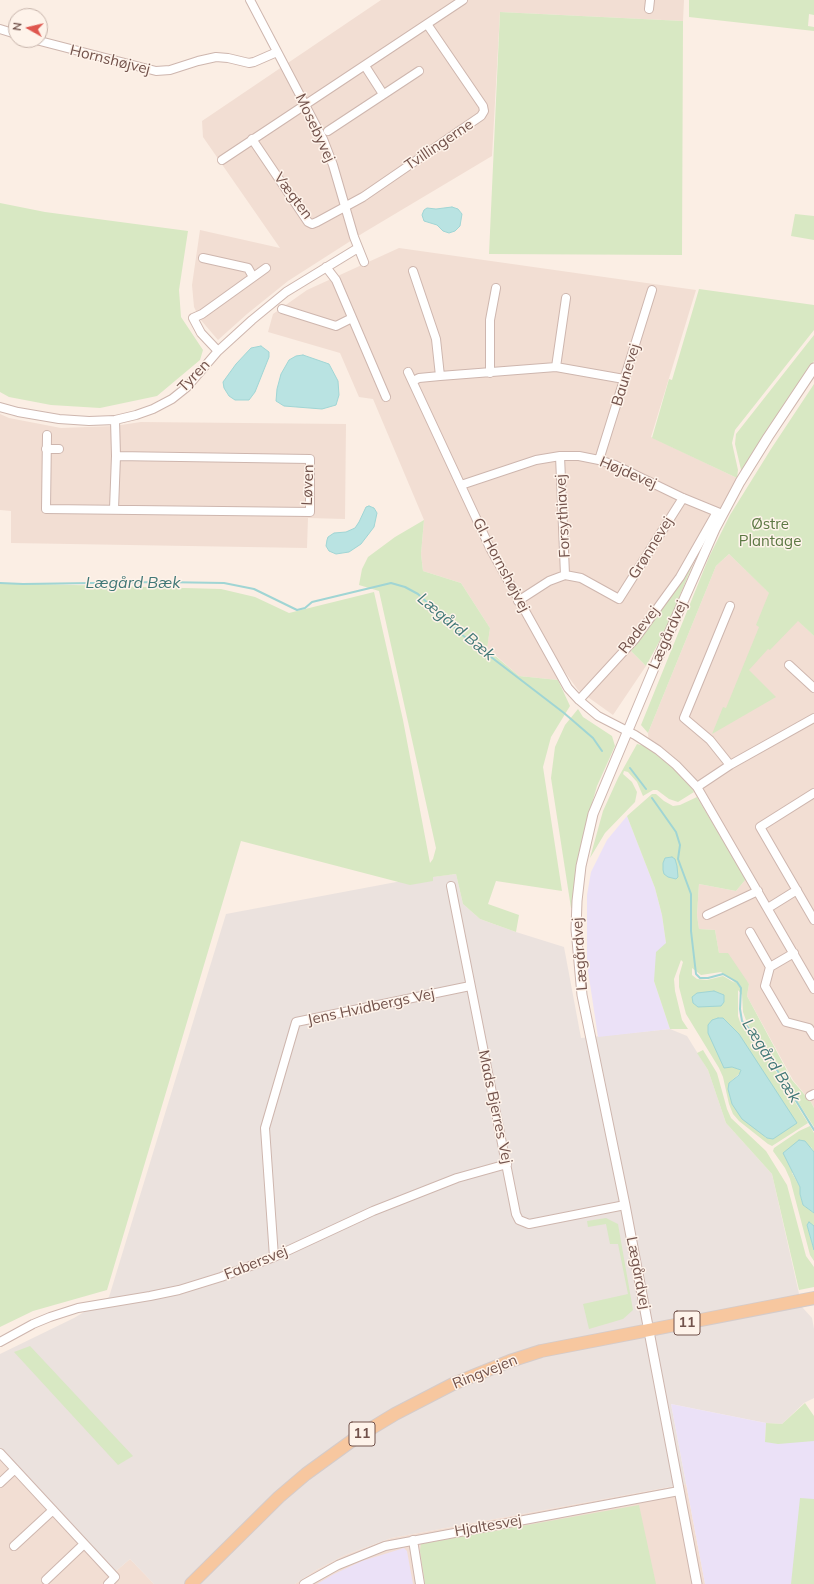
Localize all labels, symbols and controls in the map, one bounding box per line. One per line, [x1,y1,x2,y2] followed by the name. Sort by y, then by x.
[8,8,48,48] north arrow
[10,21,25,32] text: N
[68,41,152,79] street label: Hornshøjvej
[291,91,339,165] street label: Mosebyvej
[401,116,477,174] street label: Tvillingerne
[270,169,316,223] street label: Vægten
[608,342,644,408] street label: Baunevej
[174,356,214,396] street label: Tyren
[597,453,659,493] street label: Højdevej
[298,464,318,506] street label: Løven
[552,474,574,558] street label: Forsythiavej
[625,514,677,582] street label: Grønnevej
[469,515,533,615] street label: Gl. Hornshøjvej
[739,515,801,550] park label: Østre Plantage
[86,573,180,593] water label: Lægård Bæk
[414,589,498,665] water label: Lægård Bæk
[645,598,691,672] street label: Lægårdvej
[615,603,663,657] street label: Rødevej
[568,917,592,991] street label: Lægårdvej
[306,985,436,1029] street label: Jens Hvidbergs Vej
[738,1016,804,1106] water label: Lægård Bæk
[474,1049,516,1165] street label: Mads Bjerres Vej
[622,1235,654,1311] street label: Lægårdvej
[222,1242,290,1284] street label: Fabersvej
[674,1311,700,1335] road number: 11
[450,1351,520,1393] street label: Ringvejen
[349,1422,375,1446] road number: 11
[453,1511,523,1541] street label: Hjaltesvej

